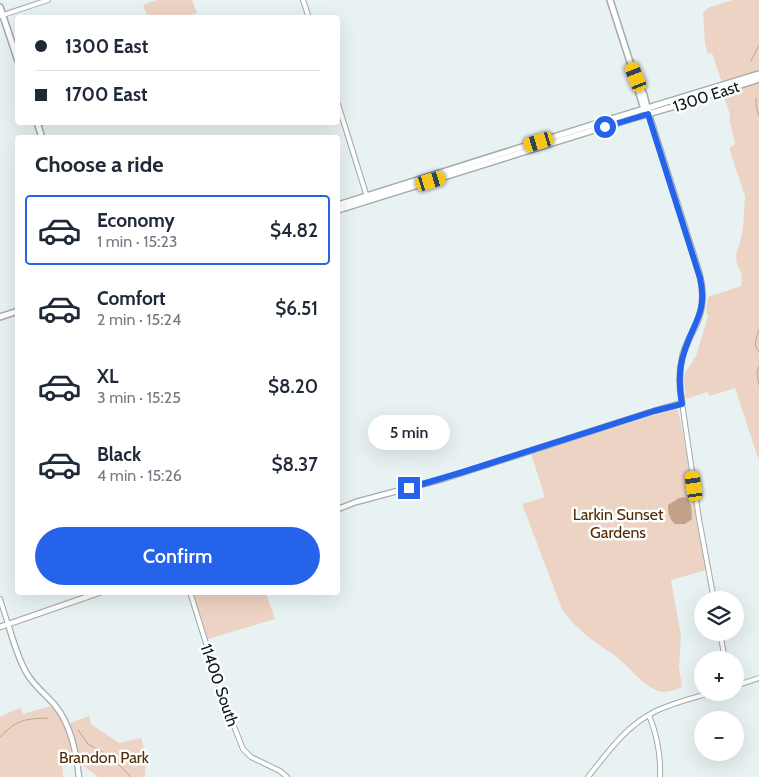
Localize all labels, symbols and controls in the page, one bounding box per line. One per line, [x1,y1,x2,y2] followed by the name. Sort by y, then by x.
[65,35,148,58] text: 1300 East
[623,60,648,94] car
[671,77,742,116] street label: 1300 East
[65,83,147,106] text: 1700 East
[594,116,616,138] route start
[522,130,555,154] car
[35,151,164,178] text: Choose a ride
[414,169,447,193] car
[37,208,82,253] icon: car
[97,209,175,232] text: Economy
[270,219,318,242] text: $4.82
[97,232,177,251] text: 1 min · 15:23
[37,286,82,331] icon: car
[97,287,166,310] text: Comfort
[275,297,318,320] text: $6.51
[97,310,181,329] text: 2 min · 15:24
[37,364,82,409] icon: car
[97,365,118,388] text: XL
[268,375,318,398] text: $8.20
[97,388,181,407] text: 3 min · 15:25
[368,416,450,450] callout: 5 min
[390,423,428,442] text: 5 min
[37,442,82,487] icon: car
[97,443,141,466] text: Black
[271,453,318,476] text: $8.37
[97,466,182,485] text: 4 min · 15:26
[684,470,703,502] car
[398,477,420,499] route end
[573,505,664,542] park label: Larkin Sunset Gardens
[35,527,320,585] button: Confirm
[694,591,744,761] map controls
[694,591,744,641] button: layers
[197,641,243,729] street label: 11400 South
[694,651,744,701] button: +
[694,711,744,761] button: −
[59,748,150,767] park label: Brandon Park

